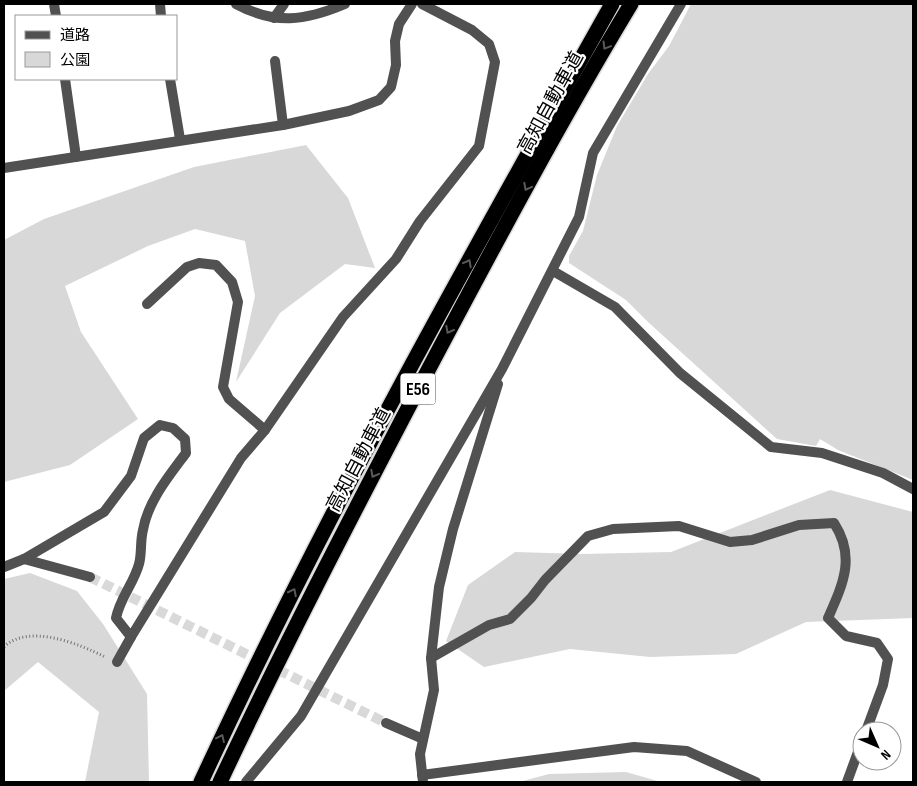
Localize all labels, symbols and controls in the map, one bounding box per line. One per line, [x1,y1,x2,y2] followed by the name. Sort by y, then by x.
[15,15,178,80] legend
[60,26,90,45] text: 道路
[602,40,612,49] one-way arrow
[513,48,589,158] street label: 高知自動車道
[60,51,90,70] text: 公園
[523,182,533,191] one-way arrow
[462,260,472,269] one-way arrow
[445,325,455,334] one-way arrow
[400,374,436,404] road number: E56
[322,404,396,516] street label: 高知自動車道
[370,469,380,478] one-way arrow
[287,589,297,598] one-way arrow
[852,721,902,771] north arrow
[215,734,226,743] one-way arrow
[877,746,894,763] text: N

